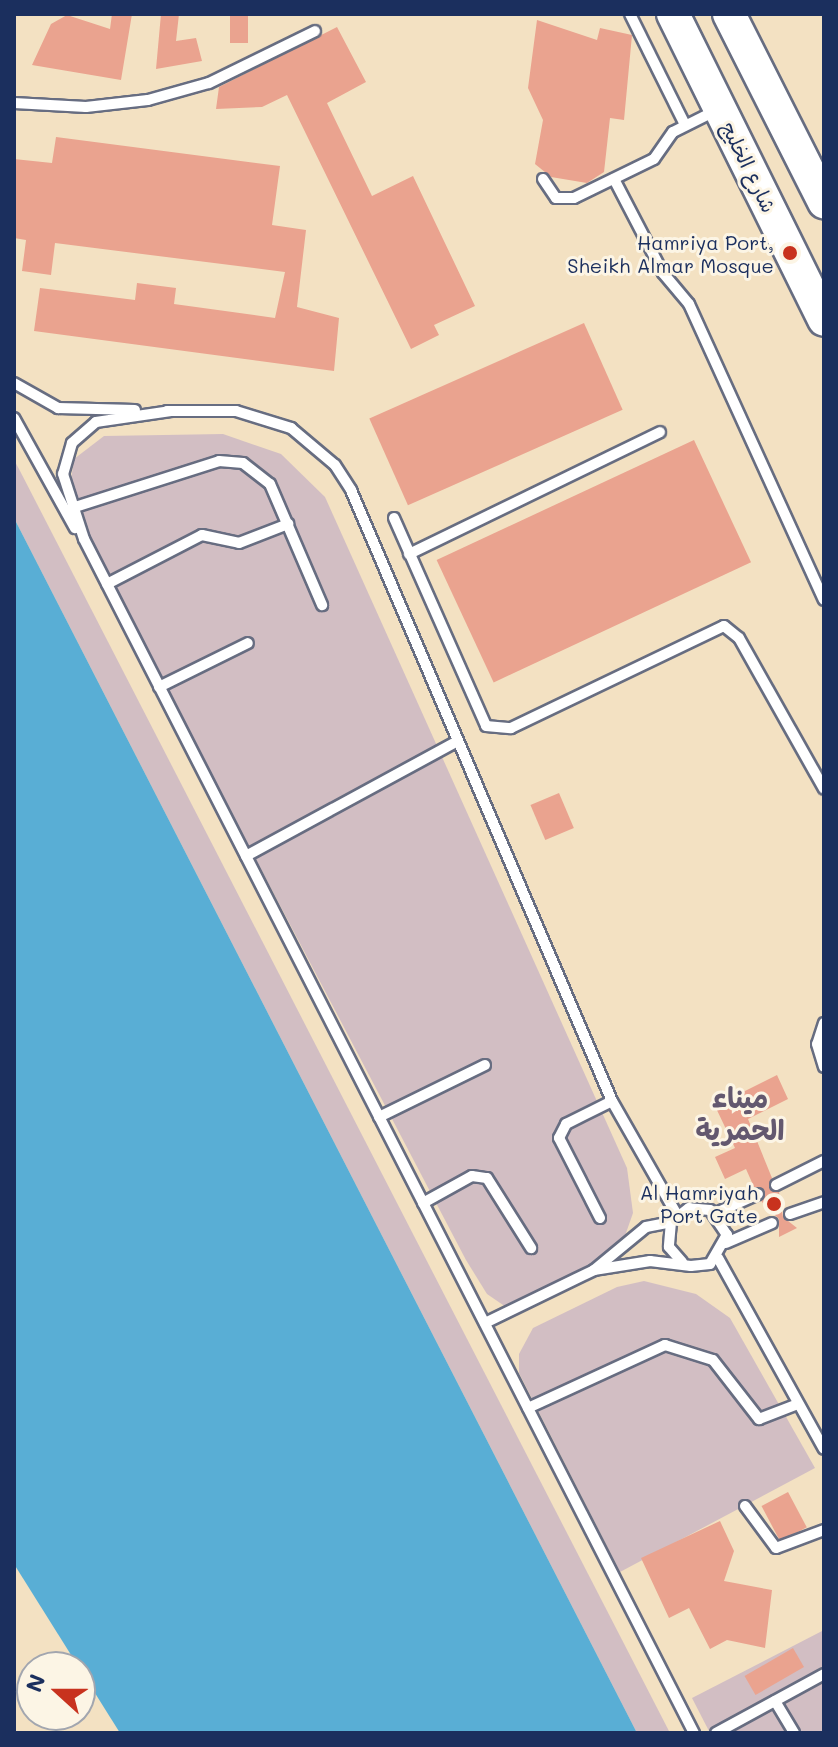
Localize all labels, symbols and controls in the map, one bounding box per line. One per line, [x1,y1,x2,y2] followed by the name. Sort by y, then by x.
[717,118,781,216] street label: شارع الخليج
[567,230,774,277] place label: Hamriya Port, Sheikh Almar Mosque
[781,244,799,262] marker: Hamriya Port, Sheikh Almar Mosque
[695,1080,785,1146] district label: ميناء الحمرية
[640,1180,758,1227] place label: Al Hamriyah Port Gate
[765,1195,783,1213] marker: Al Hamriyah Port Gate
[16,1651,96,1731] north arrow
[18,1670,52,1696] text: N

